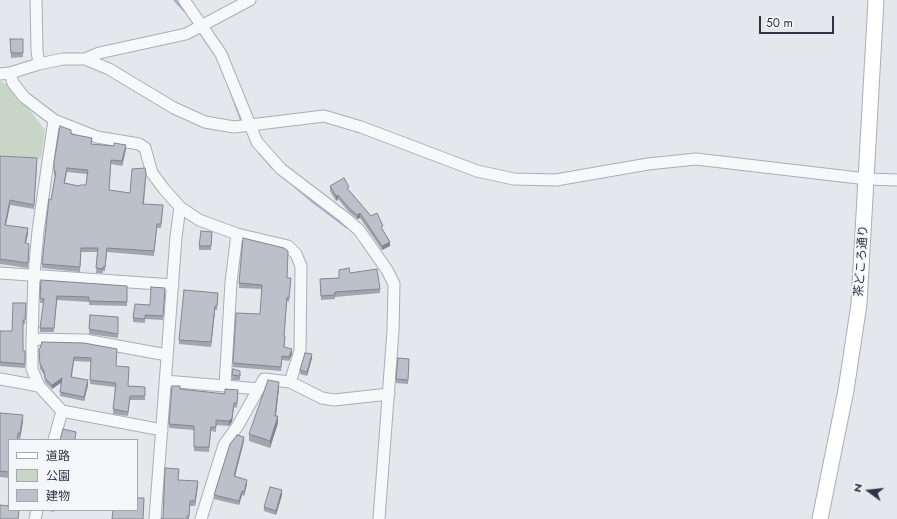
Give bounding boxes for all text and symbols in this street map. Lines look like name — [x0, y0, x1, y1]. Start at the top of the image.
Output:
scale bar — [761, 8, 836, 34]
text: 50 m — [766, 14, 793, 32]
street label: 茶どころ通り — [852, 225, 872, 297]
legend — [8, 439, 138, 511]
text: 道路 — [46, 447, 70, 465]
text: 公園 — [46, 467, 70, 485]
north arrow — [849, 471, 889, 511]
text: N — [849, 482, 866, 494]
text: 建物 — [46, 487, 70, 505]

